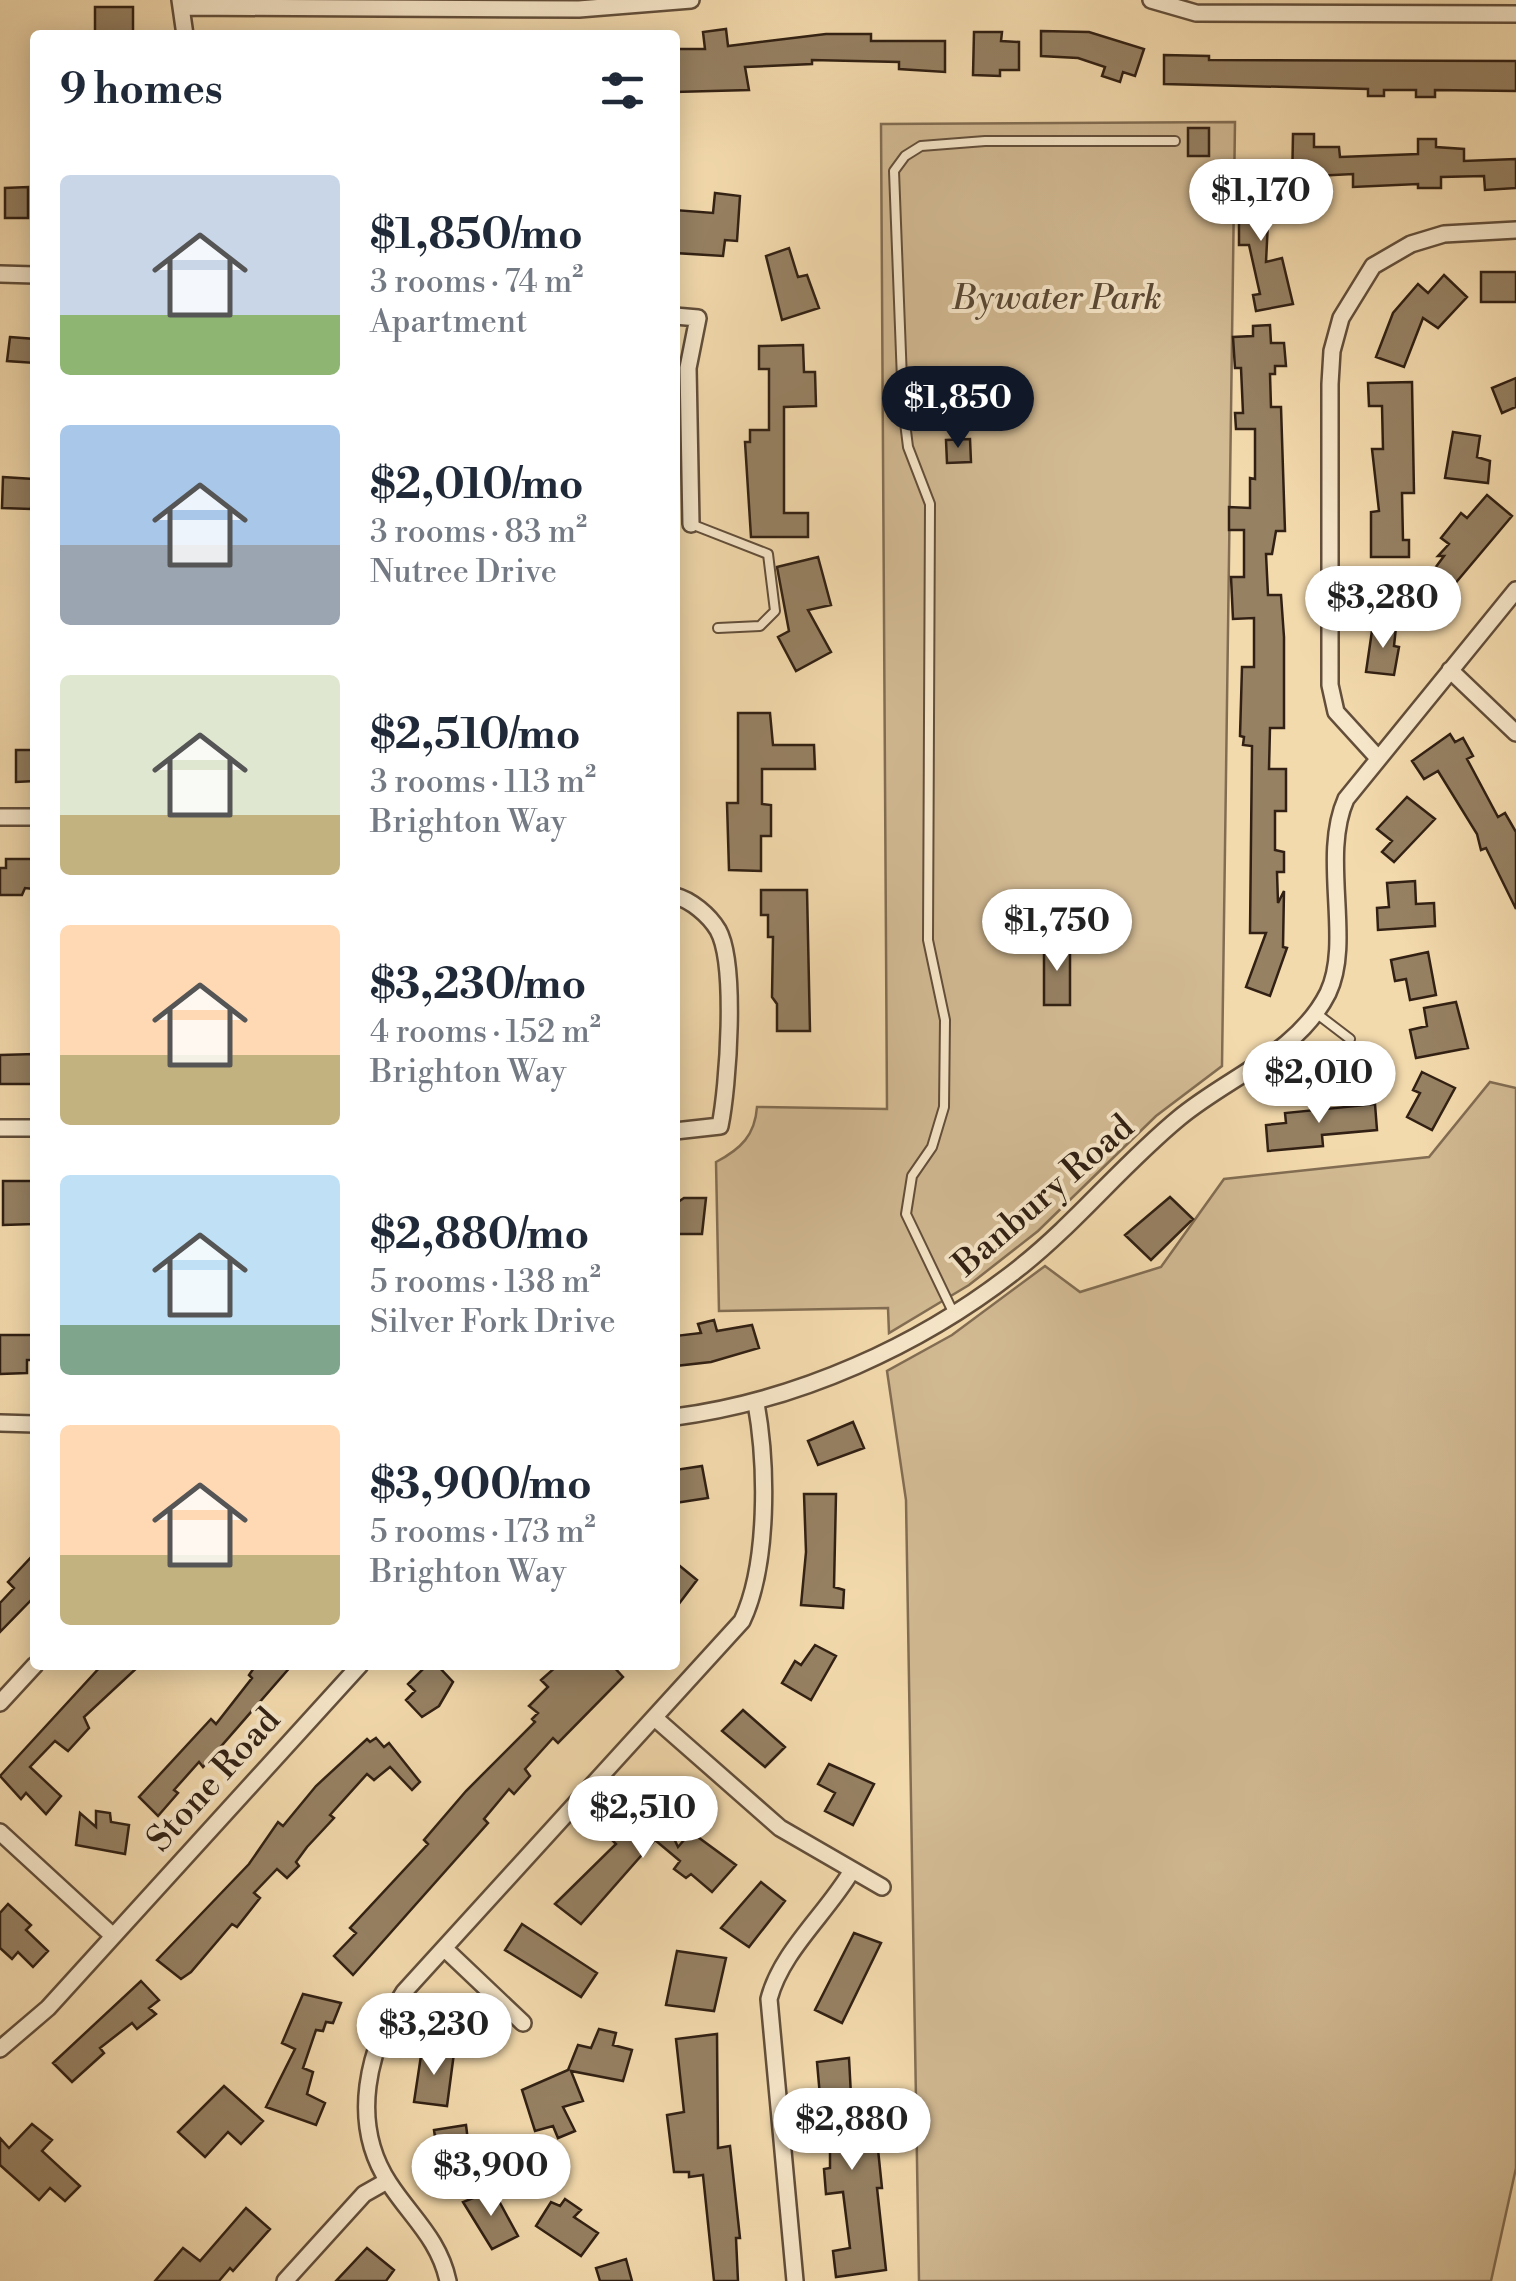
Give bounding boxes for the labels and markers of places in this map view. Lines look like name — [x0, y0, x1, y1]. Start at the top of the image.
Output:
pin: $1,170 — [1180, 159, 1342, 244]
pin: $1,850 — [877, 366, 1039, 451]
pin: $3,280 — [1302, 566, 1464, 651]
pin: $1,750 — [976, 889, 1138, 974]
pin: $2,010 — [1238, 1041, 1400, 1126]
pin: $2,510 — [562, 1776, 724, 1861]
pin: $3,230 — [353, 1993, 515, 2078]
pin: $2,880 — [771, 2088, 933, 2173]
pin: $3,900 — [410, 2134, 572, 2219]

